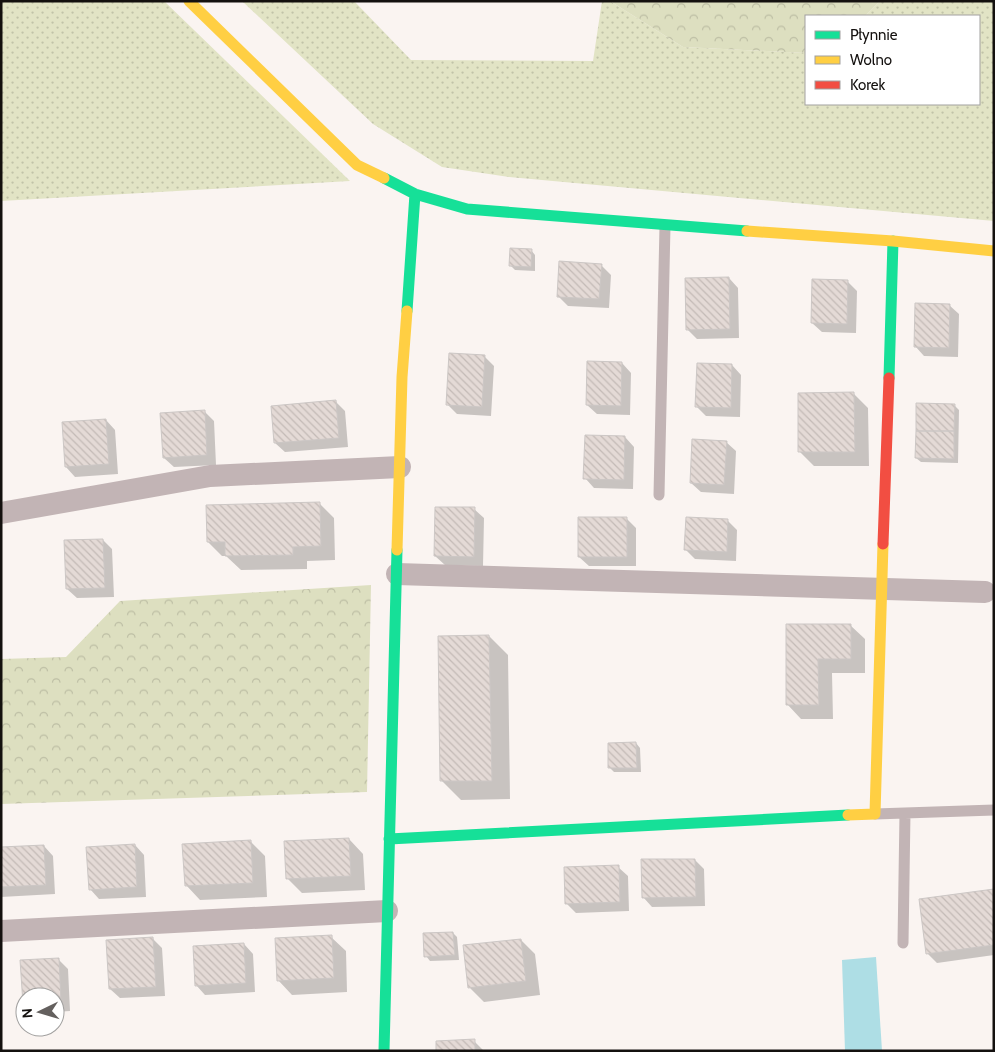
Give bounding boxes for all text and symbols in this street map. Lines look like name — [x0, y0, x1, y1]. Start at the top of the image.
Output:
legend — [805, 15, 980, 105]
text: Płynnie — [850, 26, 898, 44]
text: Wolno — [850, 51, 892, 69]
text: Korek — [850, 76, 885, 94]
north arrow — [15, 987, 65, 1037]
text: N — [18, 1007, 36, 1019]

